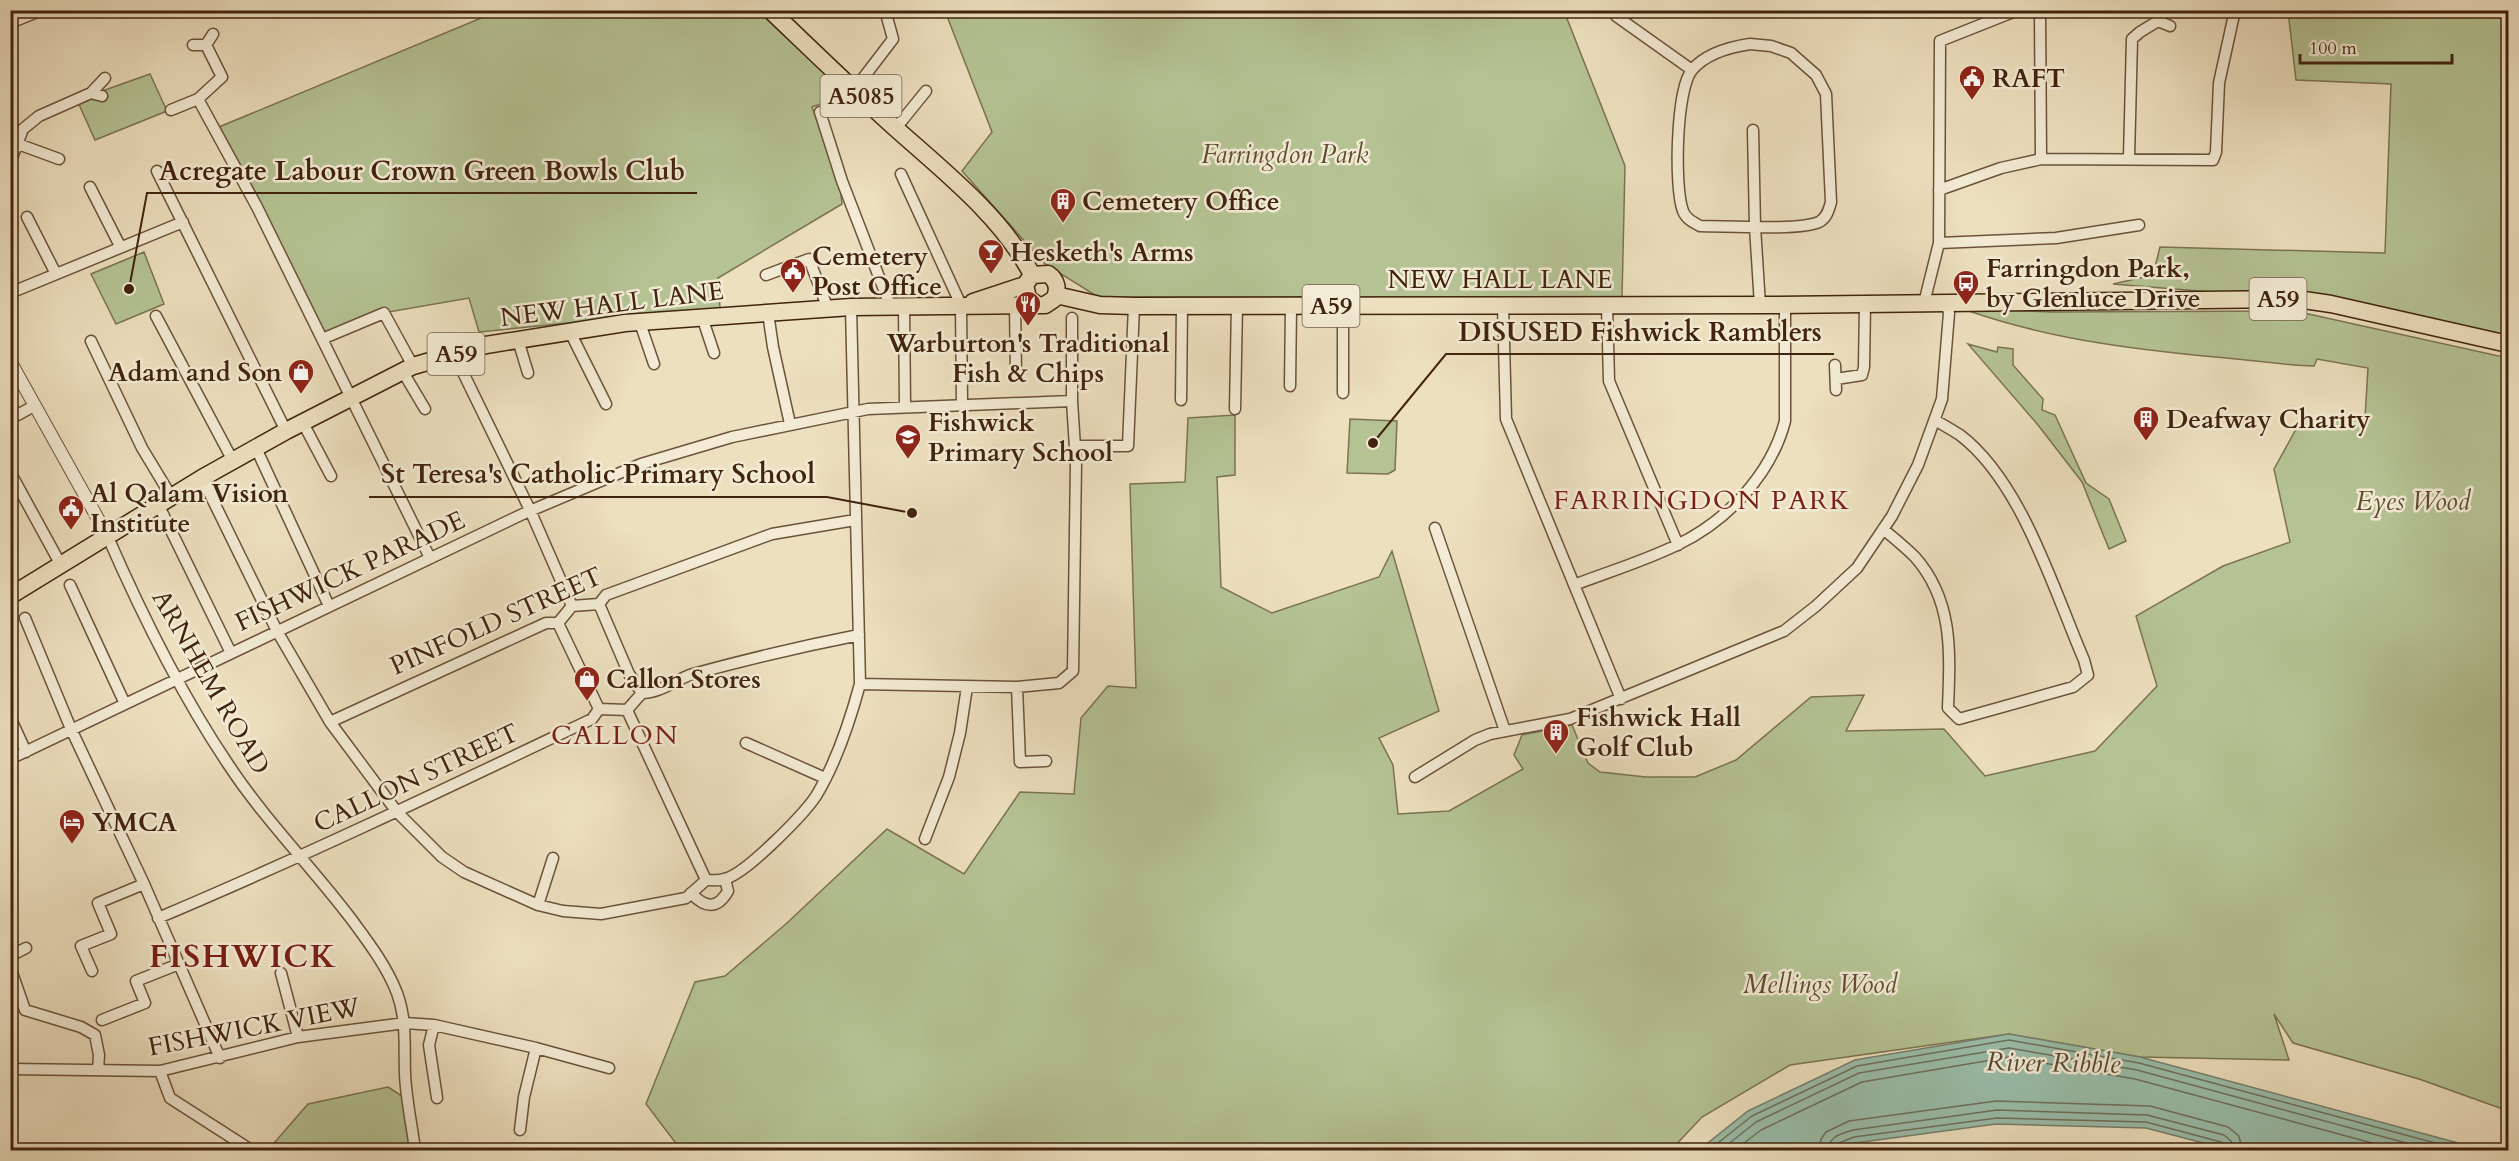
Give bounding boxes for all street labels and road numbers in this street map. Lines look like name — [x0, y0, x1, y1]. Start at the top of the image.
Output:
road number: A5085 — [820, 75, 902, 117]
street label: NEW HALL LANE — [1387, 262, 1613, 297]
street label: NEW HALL LANE — [498, 273, 726, 335]
road number: A59 — [2250, 278, 2306, 320]
road number: A59 — [1302, 285, 1360, 327]
road number: A59 — [428, 333, 484, 375]
street label: FISHWICK PARADE — [229, 502, 471, 640]
street label: PINFOLD STREET — [384, 558, 608, 684]
street label: ARNHEM ROAD — [144, 583, 278, 781]
street label: CALLON STREET — [308, 715, 524, 841]
street label: FISHWICK VIEW — [145, 989, 363, 1065]

